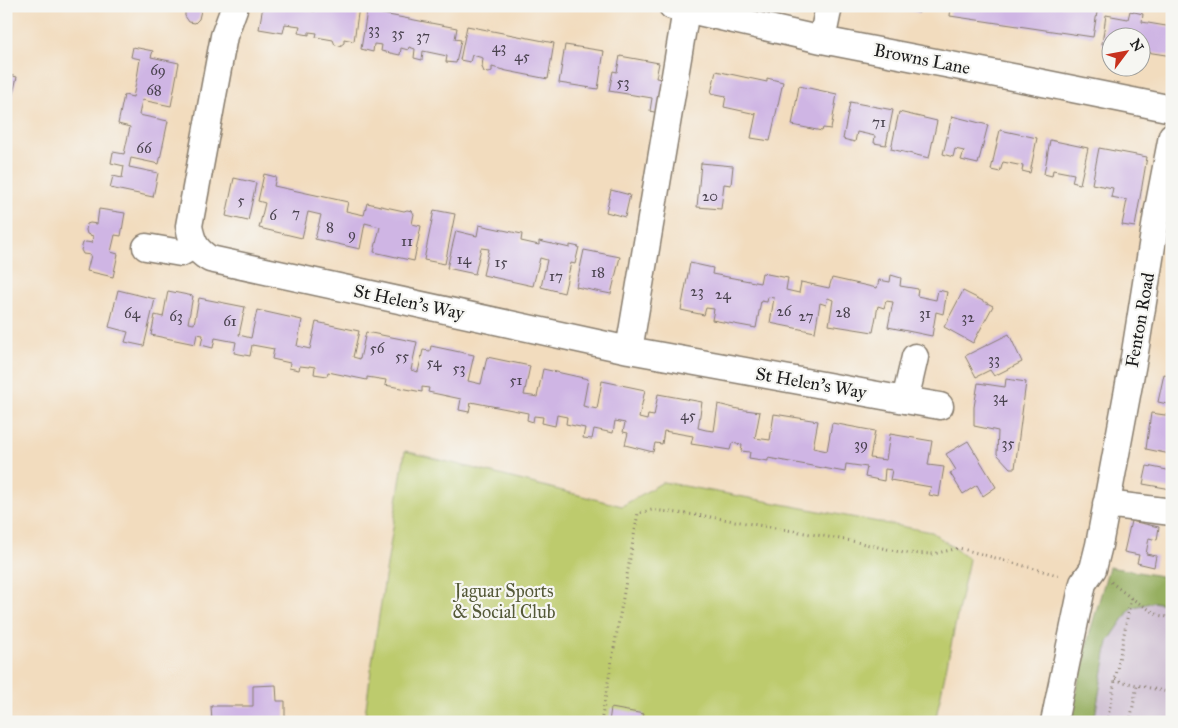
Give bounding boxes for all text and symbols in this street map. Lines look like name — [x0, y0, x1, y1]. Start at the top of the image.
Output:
house number: 33 — [368, 20, 380, 38]
house number: 35 — [392, 24, 405, 42]
house number: 37 — [416, 27, 430, 45]
north arrow — [1100, 28, 1150, 78]
text: N — [1126, 36, 1147, 55]
house number: 43 — [492, 38, 506, 56]
street label: Browns Lane — [872, 39, 972, 79]
house number: 45 — [514, 47, 530, 65]
house number: 69 — [150, 61, 166, 79]
house number: 53 — [617, 73, 629, 91]
house number: 68 — [146, 81, 162, 99]
house number: 71 — [872, 113, 886, 131]
house number: 66 — [136, 139, 153, 157]
house number: 20 — [702, 187, 718, 205]
house number: 5 — [238, 191, 245, 209]
house number: 7 — [292, 204, 300, 222]
house number: 6 — [269, 206, 278, 224]
house number: 8 — [326, 218, 334, 236]
house number: 9 — [348, 225, 356, 243]
house number: 11 — [401, 232, 413, 250]
house number: 14 — [457, 250, 472, 268]
house number: 15 — [495, 253, 507, 271]
house number: 18 — [591, 263, 605, 281]
house number: 17 — [549, 267, 563, 285]
street label: Fenton Road — [1121, 271, 1159, 369]
street label: St Helen's Way — [352, 280, 467, 325]
house number: 23 — [690, 282, 704, 300]
house number: 24 — [715, 285, 732, 303]
house number: 26 — [776, 302, 793, 320]
house number: 28 — [835, 303, 851, 321]
house number: 64 — [124, 304, 141, 322]
house number: 31 — [919, 304, 931, 322]
house number: 63 — [169, 307, 183, 325]
house number: 27 — [799, 307, 814, 325]
house number: 32 — [961, 308, 975, 326]
house number: 61 — [223, 312, 237, 330]
house number: 56 — [370, 339, 386, 357]
house number: 55 — [395, 347, 409, 365]
house number: 33 — [988, 350, 1000, 368]
house number: 54 — [427, 353, 442, 371]
house number: 53 — [453, 359, 465, 377]
street label: St Helen's Way — [754, 362, 869, 404]
house number: 51 — [510, 371, 523, 389]
house number: 34 — [993, 388, 1008, 406]
house number: 45 — [680, 406, 696, 424]
house number: 35 — [1002, 434, 1015, 452]
house number: 39 — [854, 435, 868, 453]
park label: Jaguar Sports & Social Club — [452, 580, 556, 623]

